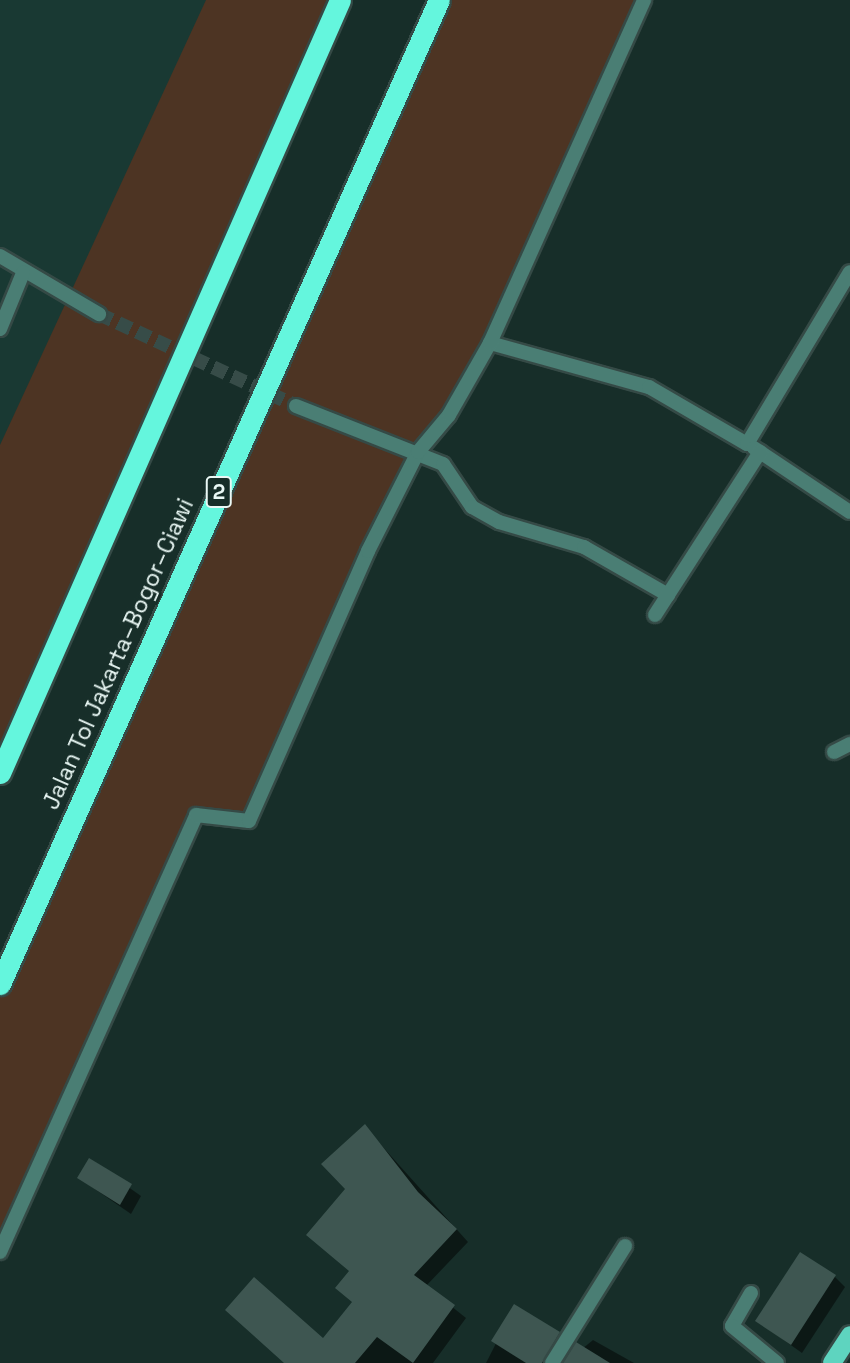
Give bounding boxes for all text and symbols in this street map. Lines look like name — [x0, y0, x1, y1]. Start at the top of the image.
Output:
road number: 2 — [205, 475, 233, 510]
street label: Jalan Tol Jakarta–Bogor–Ciawi — [37, 494, 199, 814]

